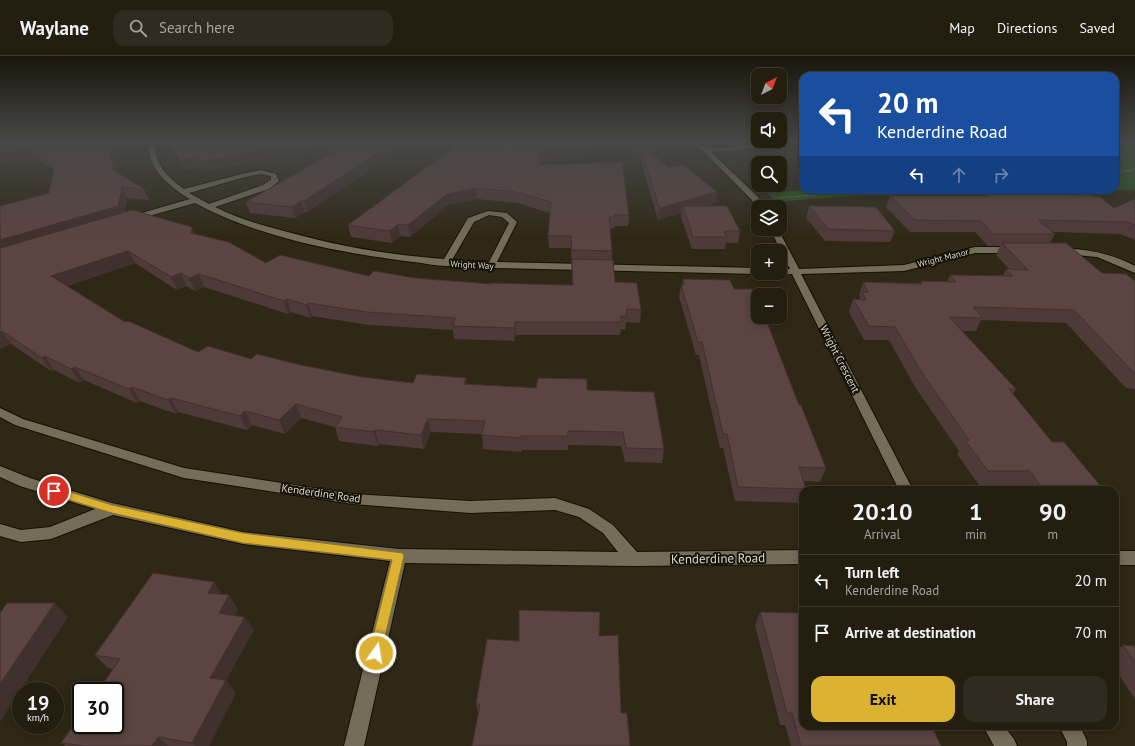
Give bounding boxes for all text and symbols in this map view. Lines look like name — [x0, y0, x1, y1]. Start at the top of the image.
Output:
search box — [113, 10, 393, 46]
text: Waylane — [20, 16, 89, 40]
icon: search — [127, 17, 149, 39]
text: Search here — [159, 18, 235, 37]
text: Map — [949, 19, 975, 37]
text: Directions — [997, 19, 1057, 37]
text: Saved — [1079, 19, 1115, 37]
north arrow — [751, 68, 787, 104]
map controls — [751, 68, 787, 324]
text: 20 m — [877, 84, 938, 121]
icon: left — [811, 88, 863, 140]
button: sound — [751, 112, 787, 148]
text: Kenderdine Road — [877, 120, 1007, 143]
button: search — [751, 156, 787, 192]
icon: left — [906, 164, 928, 186]
icon: ahead — [948, 164, 970, 186]
icon: right — [990, 164, 1012, 186]
button: layers — [751, 200, 787, 236]
button: + — [751, 244, 787, 280]
street label: Wright Manor — [916, 246, 970, 269]
street label: Wright Way — [450, 258, 495, 271]
button: − — [751, 288, 787, 324]
street label: Wright Crescent — [817, 323, 863, 395]
pin — [37, 474, 71, 508]
icon: arrive — [43, 480, 65, 502]
street label: Kenderdine Road — [281, 481, 362, 505]
text: 20:10 — [852, 496, 913, 527]
text: 1 — [969, 496, 983, 527]
text: 90 — [1039, 496, 1066, 527]
text: Arrival — [864, 526, 900, 543]
text: min — [965, 526, 986, 543]
text: m — [1047, 526, 1058, 543]
street label: Kenderdine Road — [671, 549, 765, 568]
text: Turn left — [845, 563, 899, 582]
icon: left — [811, 570, 833, 592]
text: 20 m — [1074, 571, 1107, 590]
text: Kenderdine Road — [845, 582, 939, 599]
icon: arrive — [811, 622, 833, 644]
text: Arrive at destination — [845, 623, 976, 642]
text: 70 m — [1074, 623, 1107, 642]
position arrow — [355, 632, 397, 674]
button: Exit — [811, 676, 955, 722]
button: Share — [963, 676, 1107, 722]
speed limit sign: 30 — [72, 682, 124, 734]
text: 19 — [27, 690, 49, 716]
text: km/h — [27, 711, 49, 724]

